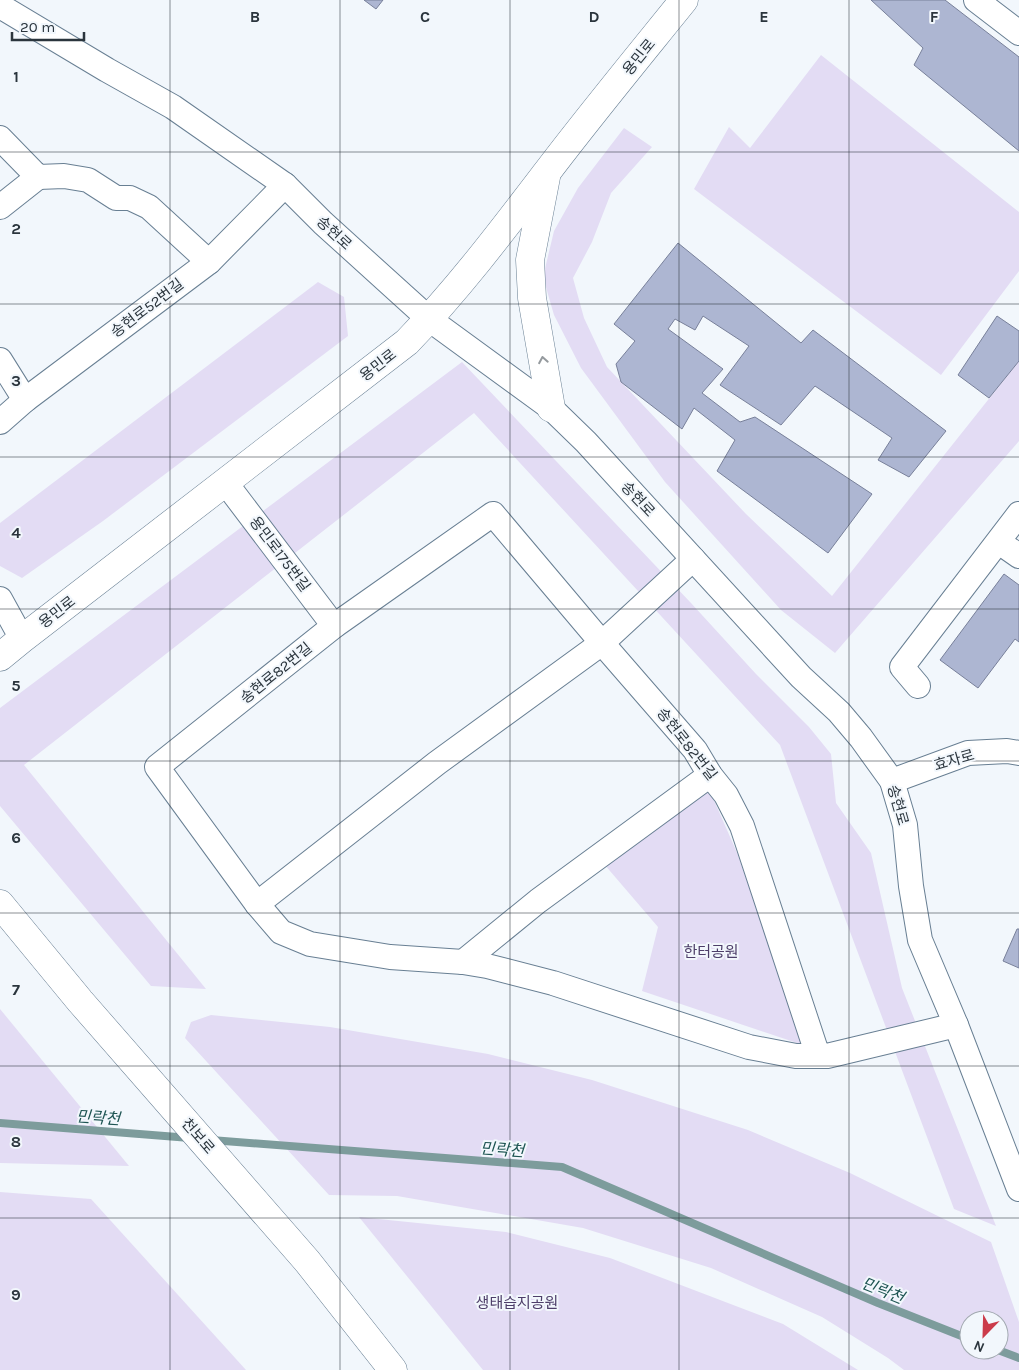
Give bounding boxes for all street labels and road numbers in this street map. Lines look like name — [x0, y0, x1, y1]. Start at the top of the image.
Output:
street label: 용민로 — [619, 35, 659, 79]
street label: 송현로 — [313, 212, 355, 254]
street label: 송현로52번길 — [107, 275, 187, 341]
street label: 용민로 — [356, 345, 400, 385]
street label: 송현로 — [617, 478, 659, 520]
street label: 용민로175번길 — [246, 513, 314, 595]
street label: 용민로 — [35, 592, 79, 632]
street label: 송현로82번길 — [237, 639, 315, 707]
street label: 송현로82번길 — [653, 704, 721, 784]
street label: 효자로 — [932, 746, 976, 774]
street label: 송현로 — [884, 783, 912, 827]
street label: 천보로 — [178, 1114, 218, 1158]

